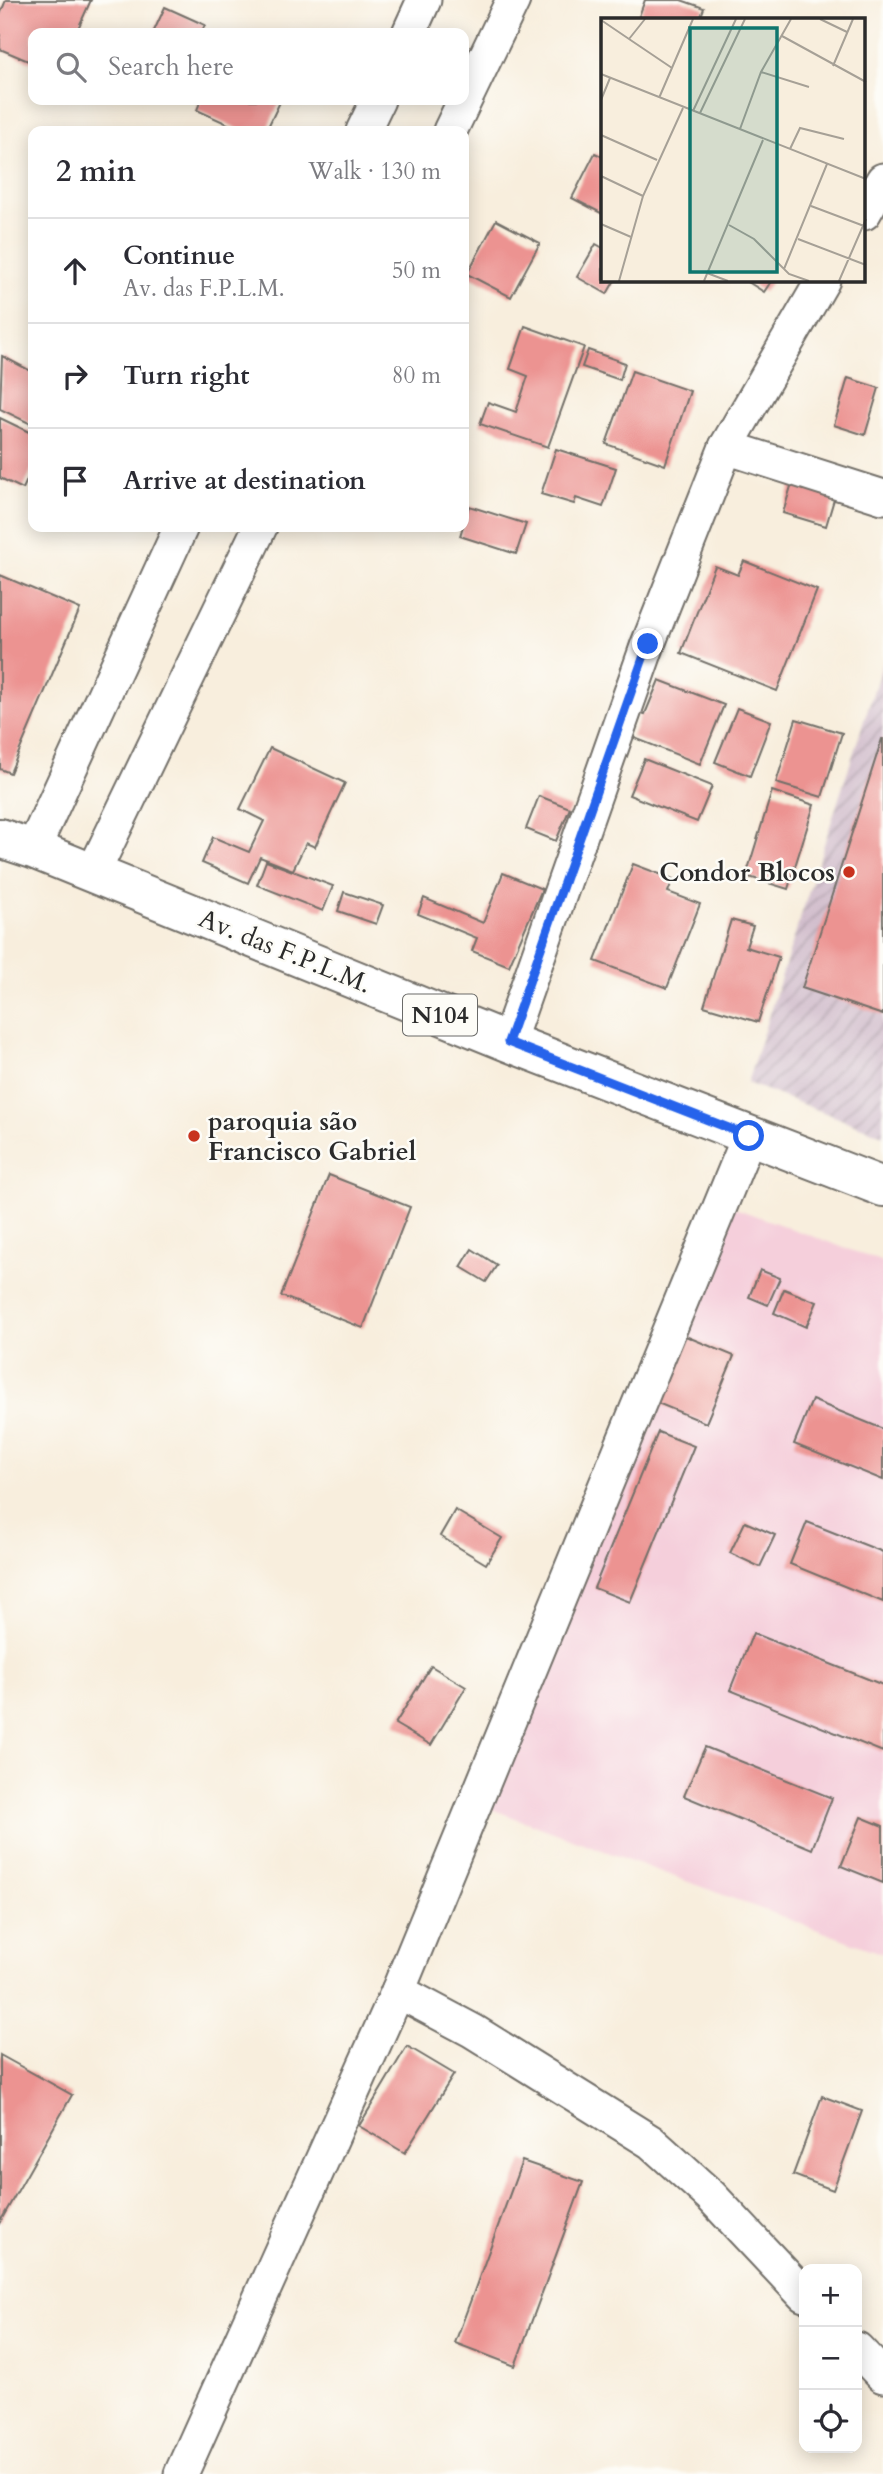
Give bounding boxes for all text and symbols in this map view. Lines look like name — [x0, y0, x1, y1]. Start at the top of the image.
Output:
inset map — [601, 18, 866, 282]
search box — [28, 28, 469, 105]
icon: search — [52, 48, 90, 86]
text: Search here — [108, 49, 234, 84]
text: 2 min — [56, 151, 136, 192]
text: Walk · 130 m — [308, 156, 441, 187]
text: Continue — [123, 238, 235, 273]
icon: ahead — [56, 252, 94, 290]
text: 50 m — [392, 255, 441, 286]
text: Av. das F.P.L.M. — [123, 273, 285, 304]
icon: right — [56, 357, 94, 395]
text: Turn right — [123, 358, 250, 393]
text: 80 m — [392, 360, 441, 391]
icon: arrive — [56, 462, 94, 500]
text: Arrive at destination — [123, 463, 366, 498]
route end — [632, 628, 663, 659]
place label: Condor Blocos — [659, 855, 835, 890]
marker: Condor Blocos — [841, 864, 857, 880]
street label: Av. das F.P.L.M. — [194, 901, 376, 1001]
road number: N104 — [403, 995, 477, 1036]
place label: paroquia são Francisco Gabriel — [208, 1104, 417, 1169]
route start — [733, 1120, 764, 1151]
marker: paroquia são Francisco Gabriel — [186, 1128, 202, 1144]
map controls — [799, 2264, 862, 2453]
button: + — [799, 2264, 862, 2327]
button: − — [799, 2327, 862, 2390]
button: locate — [799, 2390, 862, 2453]

